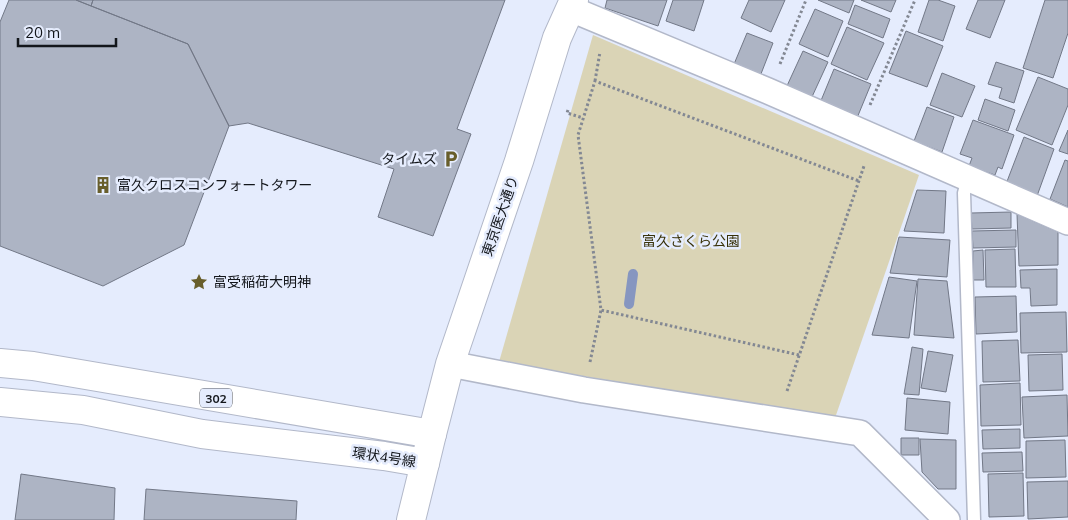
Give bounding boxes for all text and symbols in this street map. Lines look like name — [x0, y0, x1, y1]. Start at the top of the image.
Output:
scale bar — [18, 15, 115, 47]
text: 20 m — [25, 23, 60, 42]
parking icon: タイムズ — [441, 149, 461, 169]
place label: タイムズ — [381, 150, 437, 168]
street label: 東京医大通り — [478, 173, 522, 259]
building icon: 富久クロスコンフォートタワー — [93, 175, 113, 195]
place label: 富久クロスコンフォートタワー — [117, 176, 313, 194]
park label: 富久さくら公園 — [642, 232, 740, 250]
place icon: 富受稲荷大明神 — [189, 272, 209, 292]
place label: 富受稲荷大明神 — [213, 273, 311, 291]
road number: 302 — [200, 388, 232, 408]
street label: 環状4号線 — [351, 443, 417, 471]

